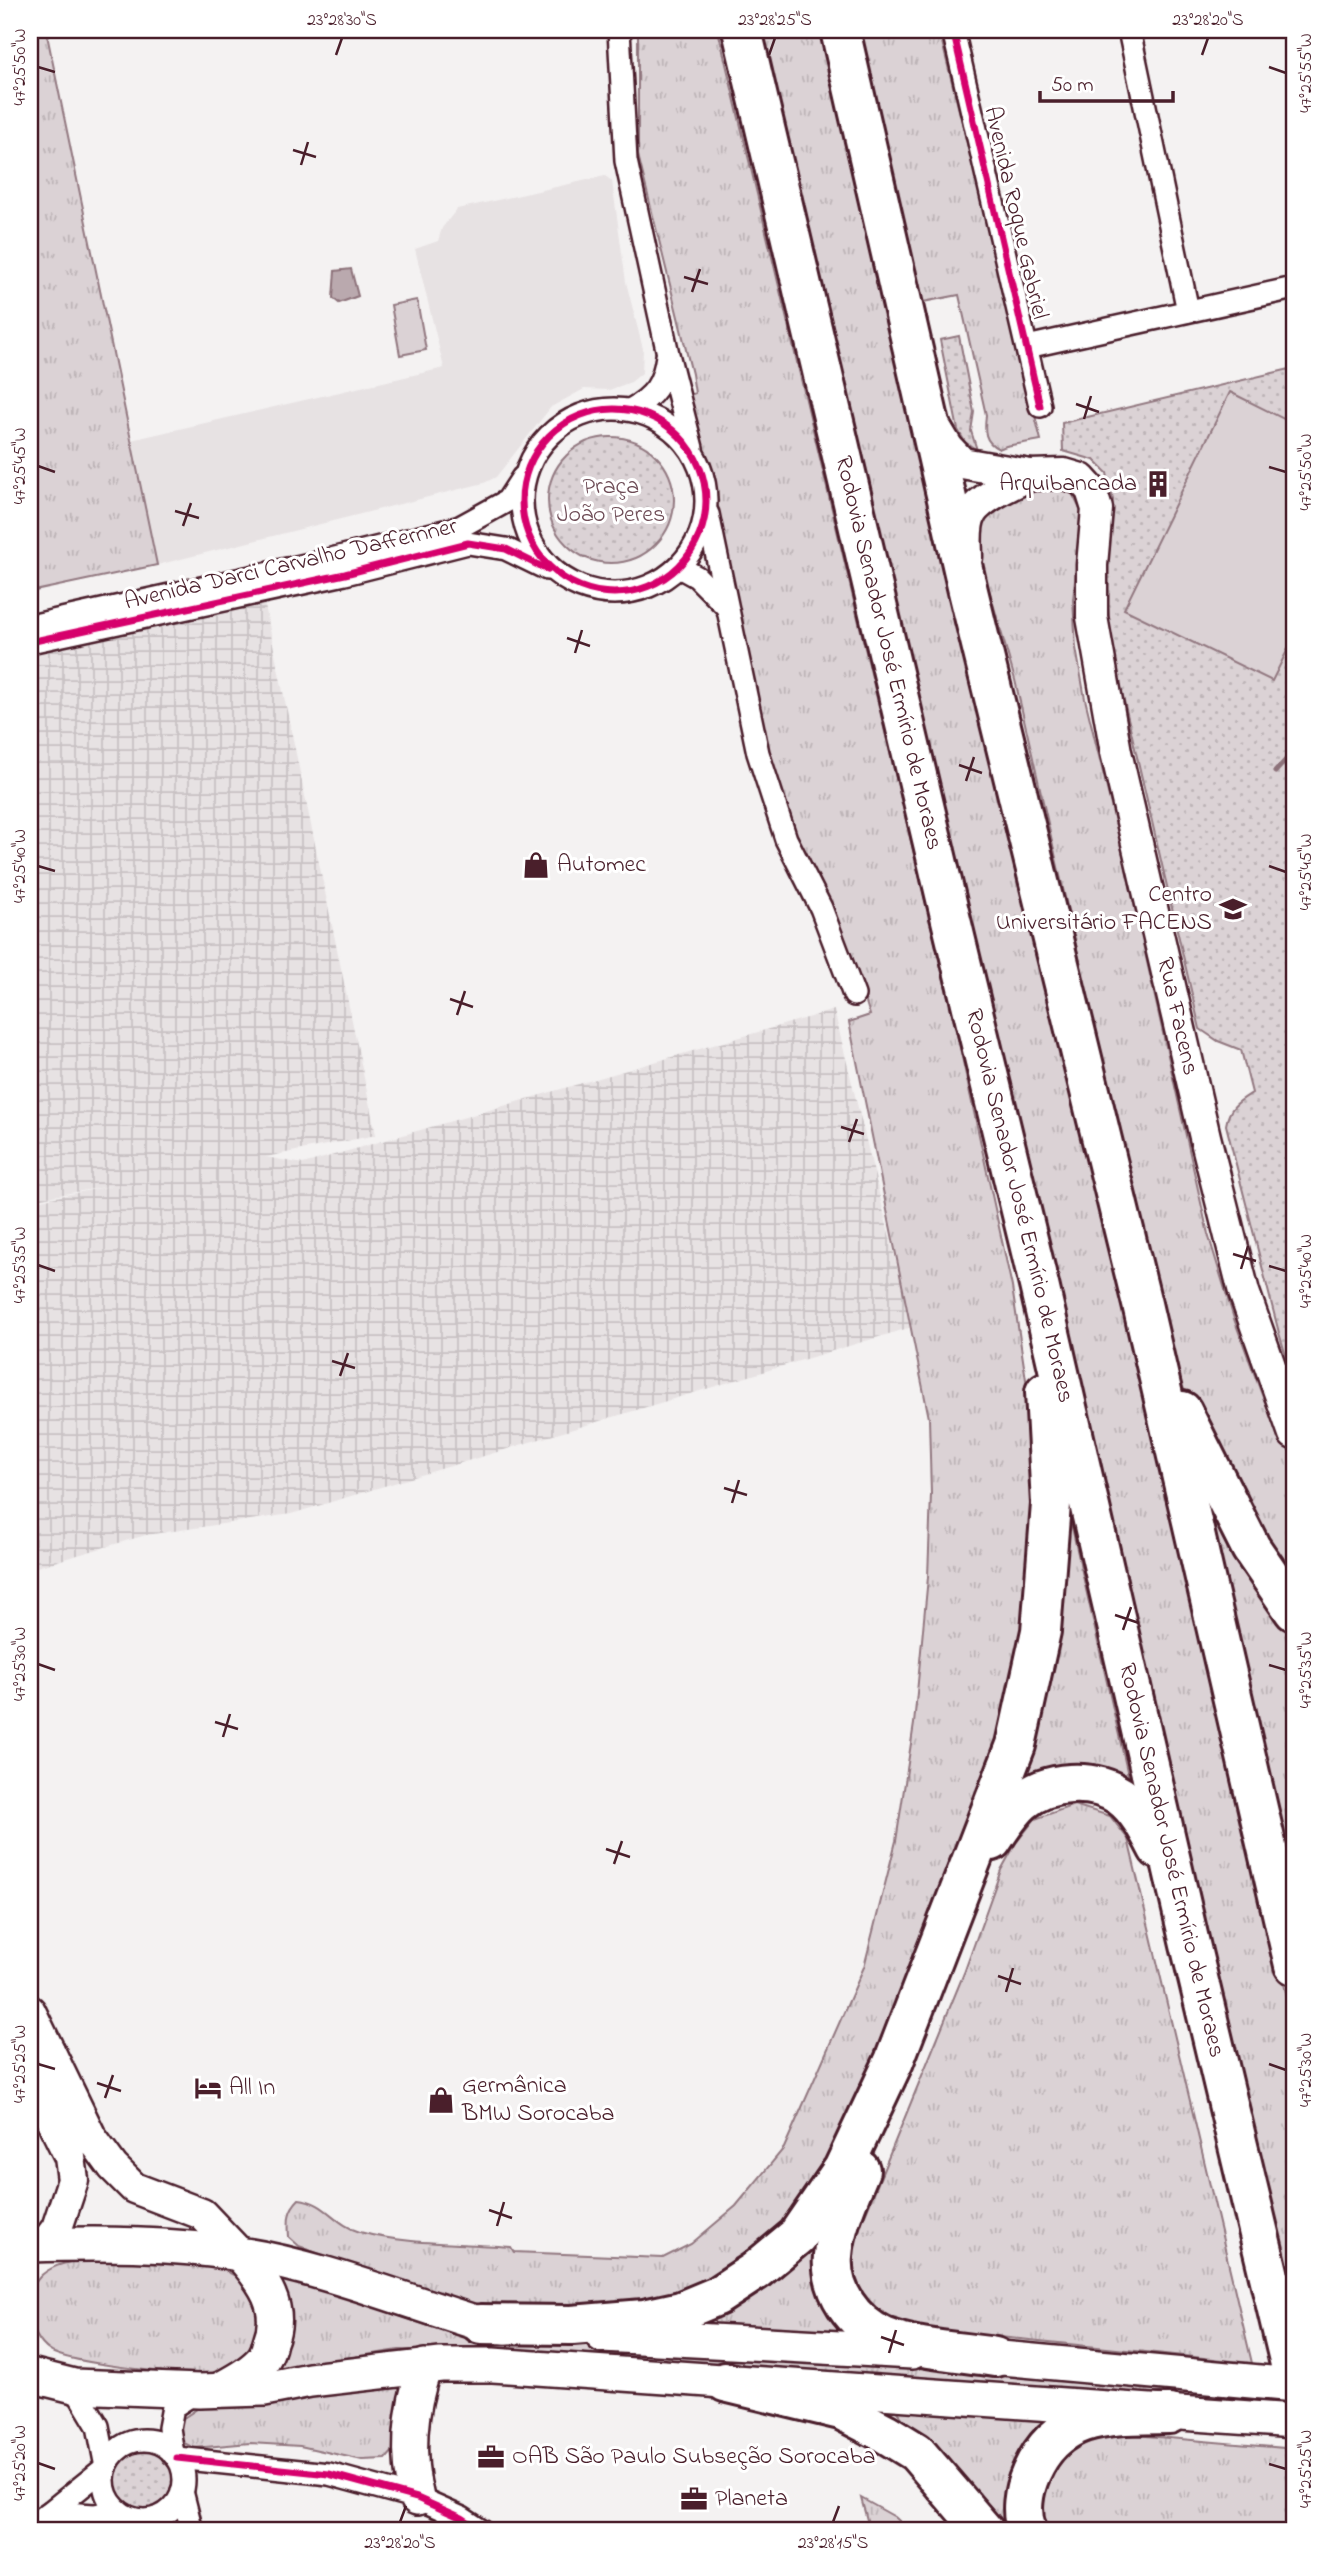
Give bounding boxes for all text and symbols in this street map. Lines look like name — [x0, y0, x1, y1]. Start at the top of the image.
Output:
text: 23°28'30"S — [307, 8, 377, 34]
text: 23°28'25"S — [738, 8, 812, 34]
text: 23°28'20"S — [1172, 8, 1244, 34]
text: 47°25'50"W — [8, 28, 34, 106]
text: 47°25'55"W — [1294, 33, 1320, 113]
scale bar — [1040, 60, 1174, 104]
text: 50 m — [1051, 71, 1094, 101]
street label: Avenida Roque Gabriel — [973, 103, 1057, 323]
text: 47°25'45"W — [8, 428, 34, 504]
text: 47°25'50"W — [1294, 433, 1320, 511]
street label: Rodovia Senador José Ermírio de Moraes — [825, 452, 952, 854]
place label: Arquibancada — [999, 467, 1137, 502]
building icon: Arquibancada — [1143, 469, 1173, 499]
park label: Praça João Peres — [557, 470, 665, 533]
street label: Avenida Darci Carvalho Daffernner — [121, 510, 461, 620]
text: 47°25'40"W — [8, 829, 34, 903]
text: 47°25'45"W — [1294, 834, 1320, 910]
place label: Automec — [557, 848, 646, 883]
shop icon: Automec — [521, 850, 551, 880]
place label: Centro Universitário FACENS — [996, 878, 1212, 941]
school or university icon: Centro Universitário FACENS — [1218, 894, 1248, 924]
street label: Rua Facens — [1147, 954, 1208, 1079]
street label: Rodovia Senador José Ermírio de Moraes — [956, 1005, 1083, 1406]
text: 47°25'35"W — [8, 1227, 34, 1303]
text: 47°25'40"W — [1294, 1234, 1320, 1308]
text: 47°25'30"W — [8, 1627, 34, 1701]
text: 47°25'35"W — [1294, 1632, 1320, 1708]
street label: Rodovia Senador José Ermírio de Moraes — [1109, 1660, 1234, 2061]
text: 47°25'25"W — [8, 2025, 34, 2103]
text: 47°25'30"W — [1294, 2033, 1320, 2107]
place label: Germânica BMW Sorocaba — [461, 2069, 614, 2132]
place label: All In — [229, 2071, 275, 2106]
hotel icon: All In — [193, 2073, 223, 2103]
shop icon: Germânica BMW Sorocaba — [426, 2085, 456, 2115]
text: 47°25'20"W — [8, 2425, 34, 2501]
text: 47°25'25"W — [1294, 2430, 1320, 2508]
place label: OAB São Paulo Subseção Sorocaba — [512, 2440, 875, 2475]
office icon: OAB São Paulo Subseção Sorocaba — [476, 2442, 506, 2472]
place label: Planeta — [715, 2482, 788, 2517]
office icon: Planeta — [679, 2484, 709, 2514]
text: 23°28'20"S — [364, 2531, 436, 2557]
text: 23°28'15"S — [798, 2531, 868, 2557]

